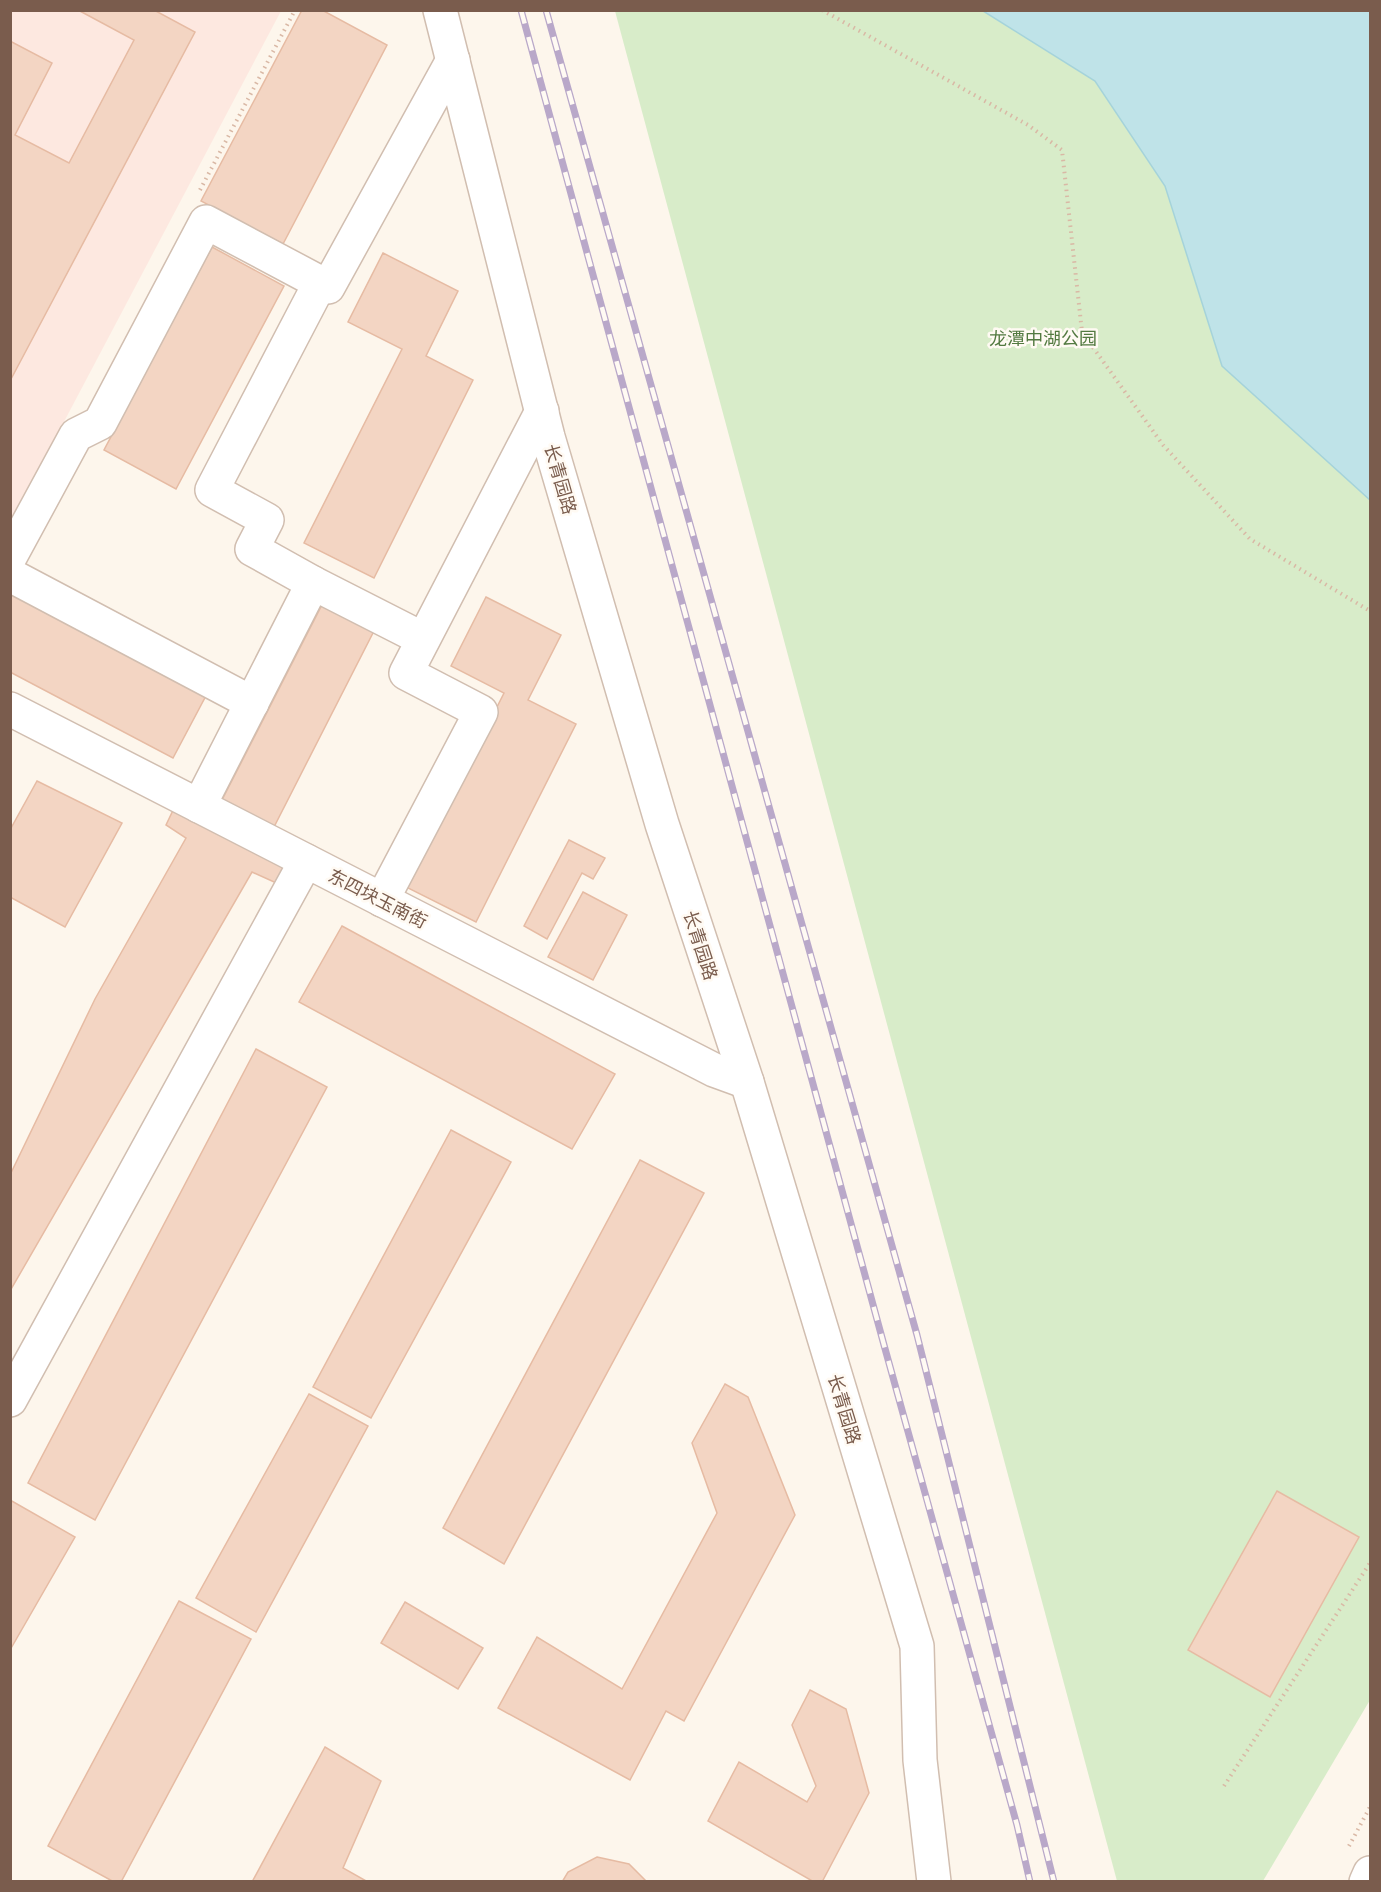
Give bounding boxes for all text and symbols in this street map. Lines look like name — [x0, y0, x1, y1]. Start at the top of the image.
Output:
park label: 龙潭中湖公园 — [989, 327, 1097, 349]
street label: 长青园路 — [541, 441, 581, 517]
street label: 东四块玉南街 — [325, 864, 431, 932]
street label: 长青园路 — [679, 907, 723, 983]
street label: 长青园路 — [824, 1371, 866, 1447]

